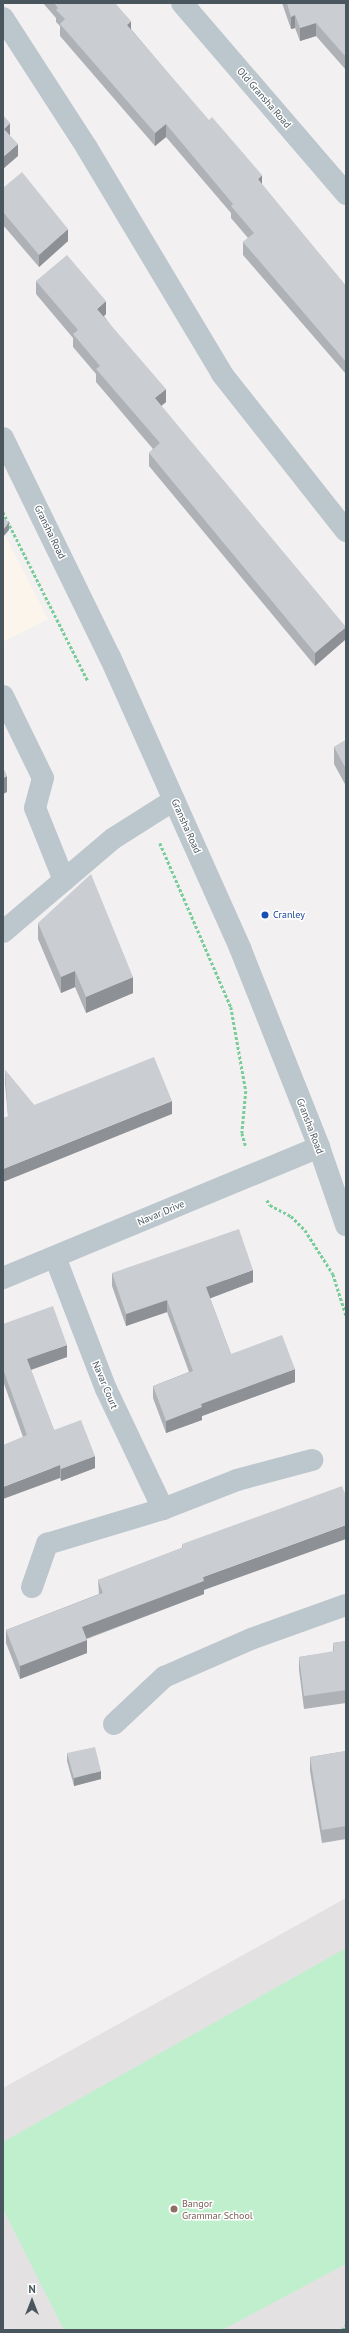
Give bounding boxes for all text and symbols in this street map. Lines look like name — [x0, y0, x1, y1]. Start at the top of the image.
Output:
street label: Old Gransha Road — [234, 65, 294, 131]
street label: Gransha Road — [32, 503, 68, 561]
street label: Gransha Road — [169, 797, 203, 855]
place label: Cranley — [273, 909, 305, 921]
marker: Cranley — [260, 910, 270, 920]
street label: Gransha Road — [294, 1097, 326, 1155]
street label: Navar Drive — [136, 1198, 186, 1228]
street label: Navar Court — [90, 1359, 120, 1411]
place label: Bangor Grammar School — [182, 2197, 253, 2220]
marker: Bangor Grammar School — [169, 2204, 179, 2214]
north arrow — [12, 2281, 52, 2321]
text: N — [28, 2282, 36, 2296]

